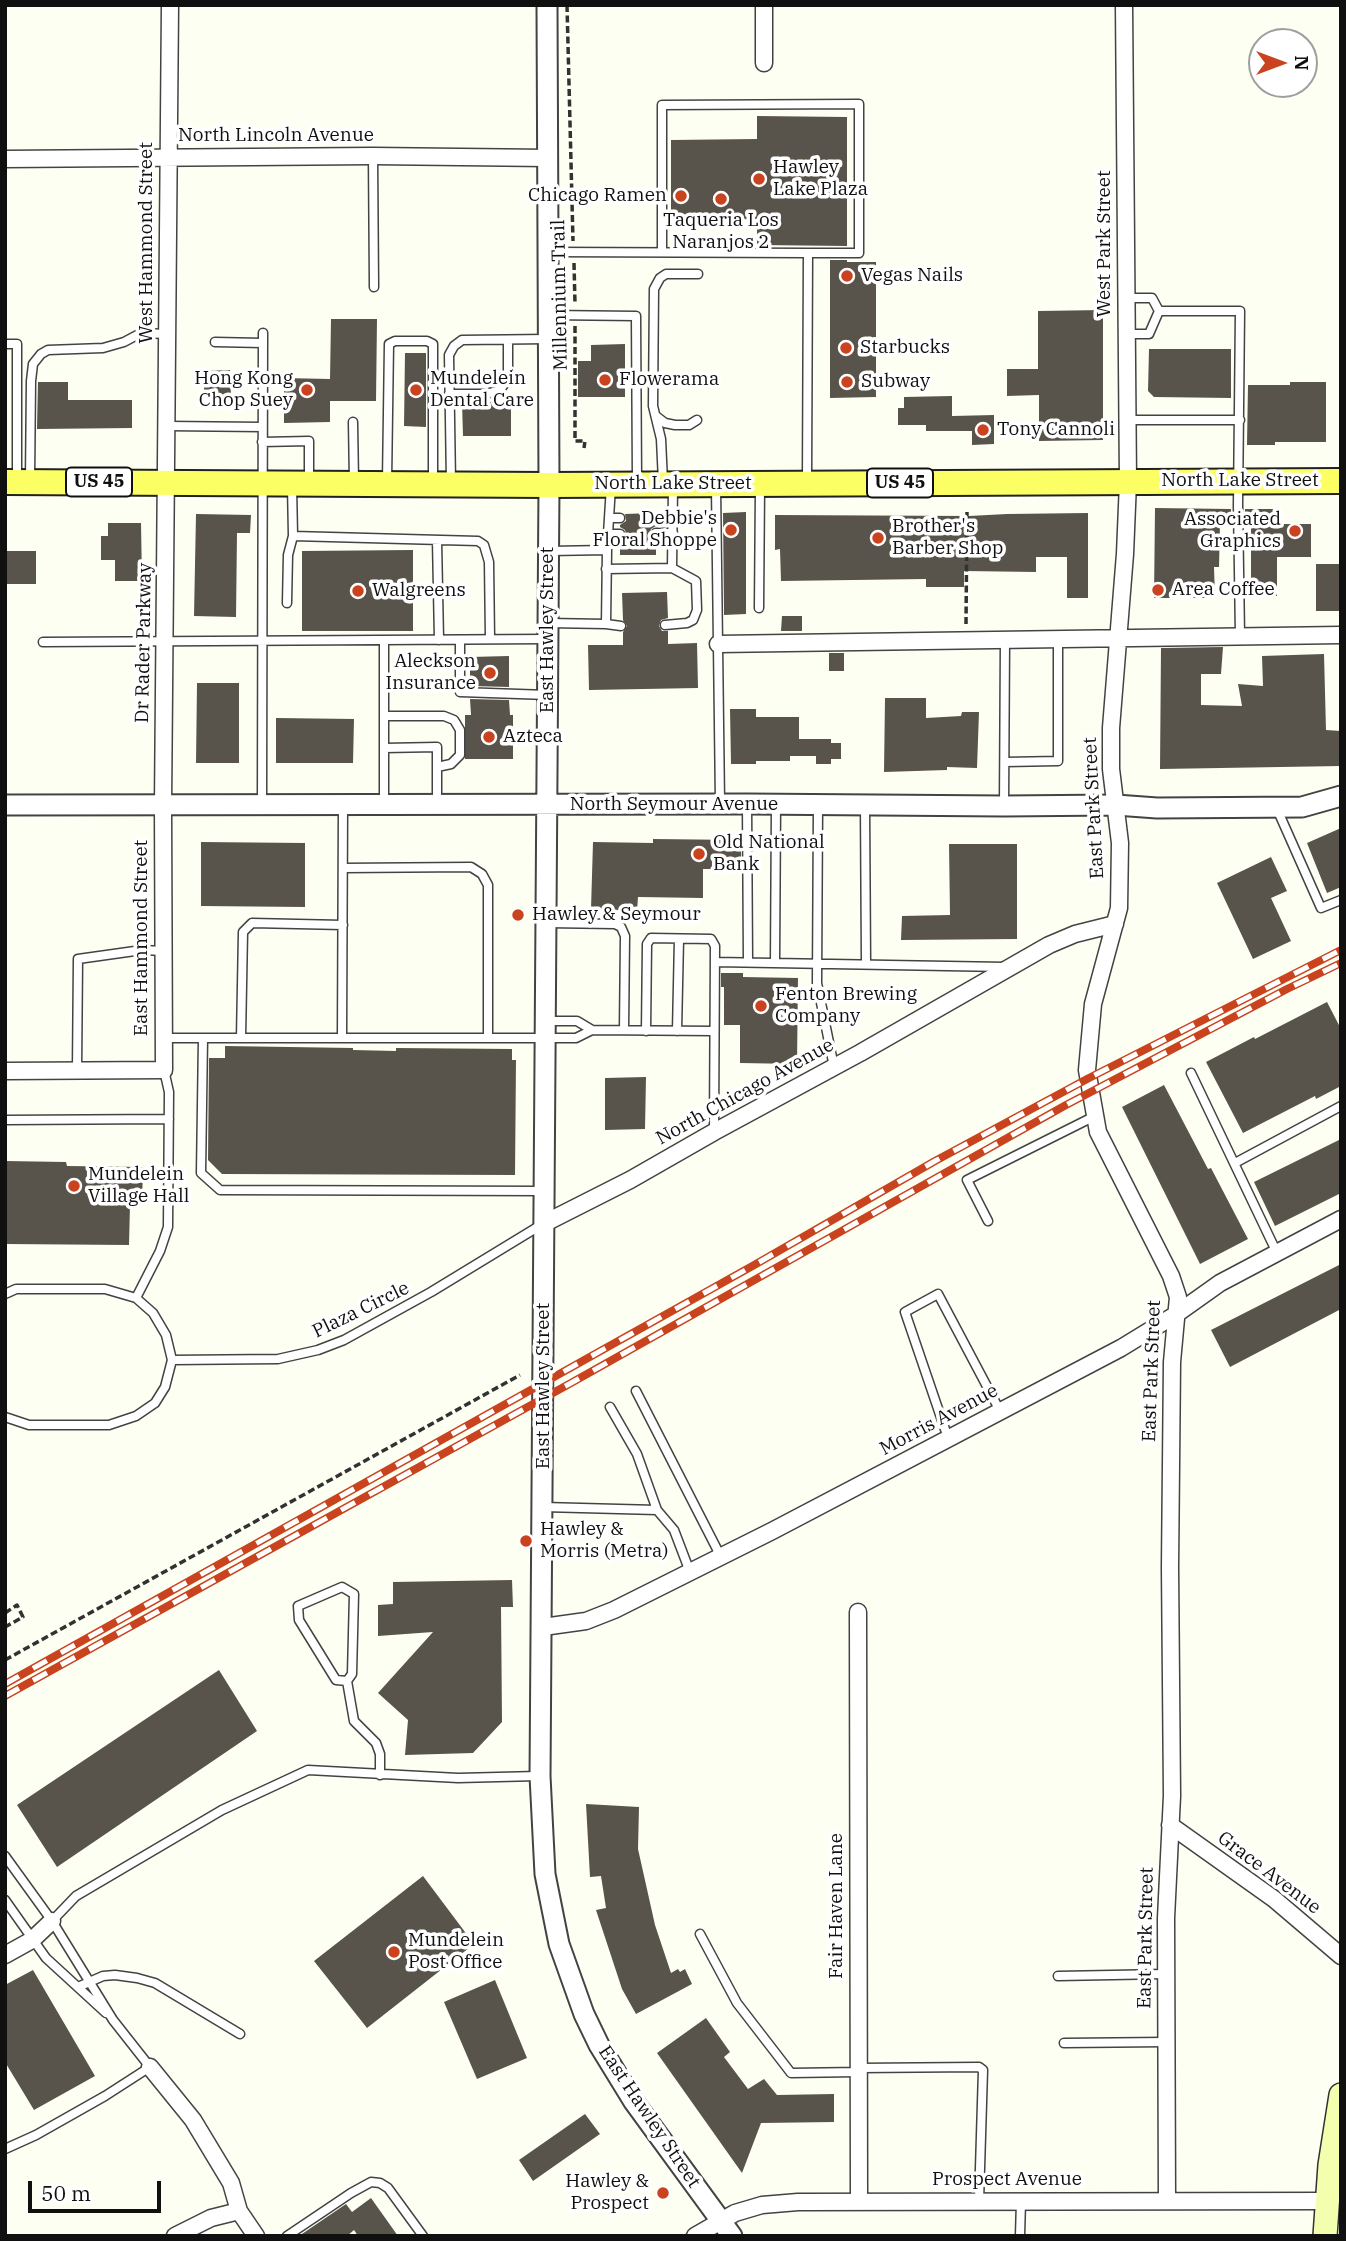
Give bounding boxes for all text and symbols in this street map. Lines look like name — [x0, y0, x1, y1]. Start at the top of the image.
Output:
north arrow — [1248, 28, 1318, 98]
text: N — [1290, 55, 1314, 71]
street label: North Lincoln Avenue — [178, 125, 374, 147]
street label: West Hammond Street — [136, 142, 158, 344]
place label: Hawley Lake Plaza — [773, 157, 868, 201]
street label: West Park Street — [1094, 170, 1116, 318]
marker: Hawley Lake Plaza — [751, 171, 767, 187]
place label: Chicago Ramen — [528, 185, 667, 207]
marker: Chicago Ramen — [673, 188, 689, 204]
marker: Taqueria Los Naranjos 2 — [713, 191, 729, 207]
place label: Taqueria Los Naranjos 2 — [663, 210, 779, 254]
street label: Millennium Trail — [547, 219, 573, 371]
place label: Vegas Nails — [861, 265, 963, 287]
marker: Vegas Nails — [839, 268, 855, 284]
place label: Starbucks — [860, 337, 950, 359]
marker: Starbucks — [838, 340, 854, 356]
place label: Hong Kong Chop Suey — [194, 368, 293, 412]
place label: Mundelein Dental Care — [430, 368, 534, 412]
place label: Flowerama — [619, 369, 719, 391]
place label: Subway — [861, 371, 930, 393]
marker: Flowerama — [597, 372, 613, 388]
marker: Subway — [839, 374, 855, 390]
marker: Hong Kong Chop Suey — [299, 382, 315, 398]
marker: Mundelein Dental Care — [408, 382, 424, 398]
place label: Tony Cannoli — [997, 419, 1115, 441]
marker: Tony Cannoli — [975, 422, 991, 438]
road number: US 45 — [66, 468, 132, 496]
road number: US 45 — [867, 468, 933, 498]
street label: North Lake Street — [1161, 470, 1319, 492]
street label: North Lake Street — [594, 473, 752, 495]
place label: Debbie's Floral Shoppe — [592, 508, 717, 552]
place label: Associated Graphics — [1184, 509, 1281, 553]
place label: Brother's Barber Shop — [892, 516, 1003, 560]
marker: Debbie's Floral Shoppe — [723, 522, 739, 538]
marker: Associated Graphics — [1287, 523, 1303, 539]
marker: Brother's Barber Shop — [870, 530, 886, 546]
street label: East Hawley Street — [537, 547, 559, 713]
street label: Dr Rader Parkway — [131, 563, 157, 723]
place label: Area Coffee — [1172, 579, 1275, 601]
place label: Walgreens — [372, 580, 466, 602]
marker: Area Coffee — [1150, 582, 1166, 598]
marker: Walgreens — [350, 583, 366, 599]
place label: Aleckson Insurance — [386, 651, 476, 695]
marker: Aleckson Insurance — [482, 665, 498, 681]
place label: Azteca — [503, 726, 563, 748]
marker: Azteca — [481, 729, 497, 745]
street label: East Park Street — [1079, 736, 1109, 880]
street label: North Seymour Avenue — [570, 794, 778, 816]
place label: Old National Bank — [713, 832, 825, 876]
street label: East Hammond Street — [131, 840, 153, 1036]
marker: Old National Bank — [691, 846, 707, 862]
place label: Hawley & Seymour — [532, 904, 701, 926]
marker: Hawley & Seymour — [510, 907, 526, 923]
place label: Fenton Brewing Company — [775, 984, 917, 1028]
marker: Fenton Brewing Company — [753, 998, 769, 1014]
street label: North Chicago Avenue — [652, 1034, 838, 1150]
place label: Mundelein Village Hall — [88, 1164, 189, 1208]
marker: Mundelein Village Hall — [66, 1178, 82, 1194]
street label: Plaza Circle — [309, 1277, 413, 1343]
street label: East Park Street — [1138, 1300, 1166, 1442]
street label: East Hawley Street — [533, 1303, 555, 1469]
street label: Morris Avenue — [876, 1379, 1002, 1461]
place label: Hawley & Morris (Metra) — [540, 1519, 669, 1563]
marker: Hawley & Morris (Metra) — [518, 1533, 534, 1549]
street label: Grace Avenue — [1213, 1827, 1325, 1919]
street label: Fair Haven Lane — [826, 1833, 848, 1979]
street label: East Park Street — [1133, 1867, 1159, 2009]
place label: Mundelein Post Office — [408, 1930, 504, 1974]
marker: Mundelein Post Office — [386, 1944, 402, 1960]
street label: East Hawley Street — [593, 2042, 705, 2192]
scale bar — [32, 2168, 164, 2212]
street label: Prospect Avenue — [932, 2169, 1082, 2191]
place label: Hawley & Prospect — [565, 2171, 649, 2215]
text: 50 m — [41, 2179, 91, 2207]
marker: Hawley & Prospect — [655, 2185, 671, 2201]

